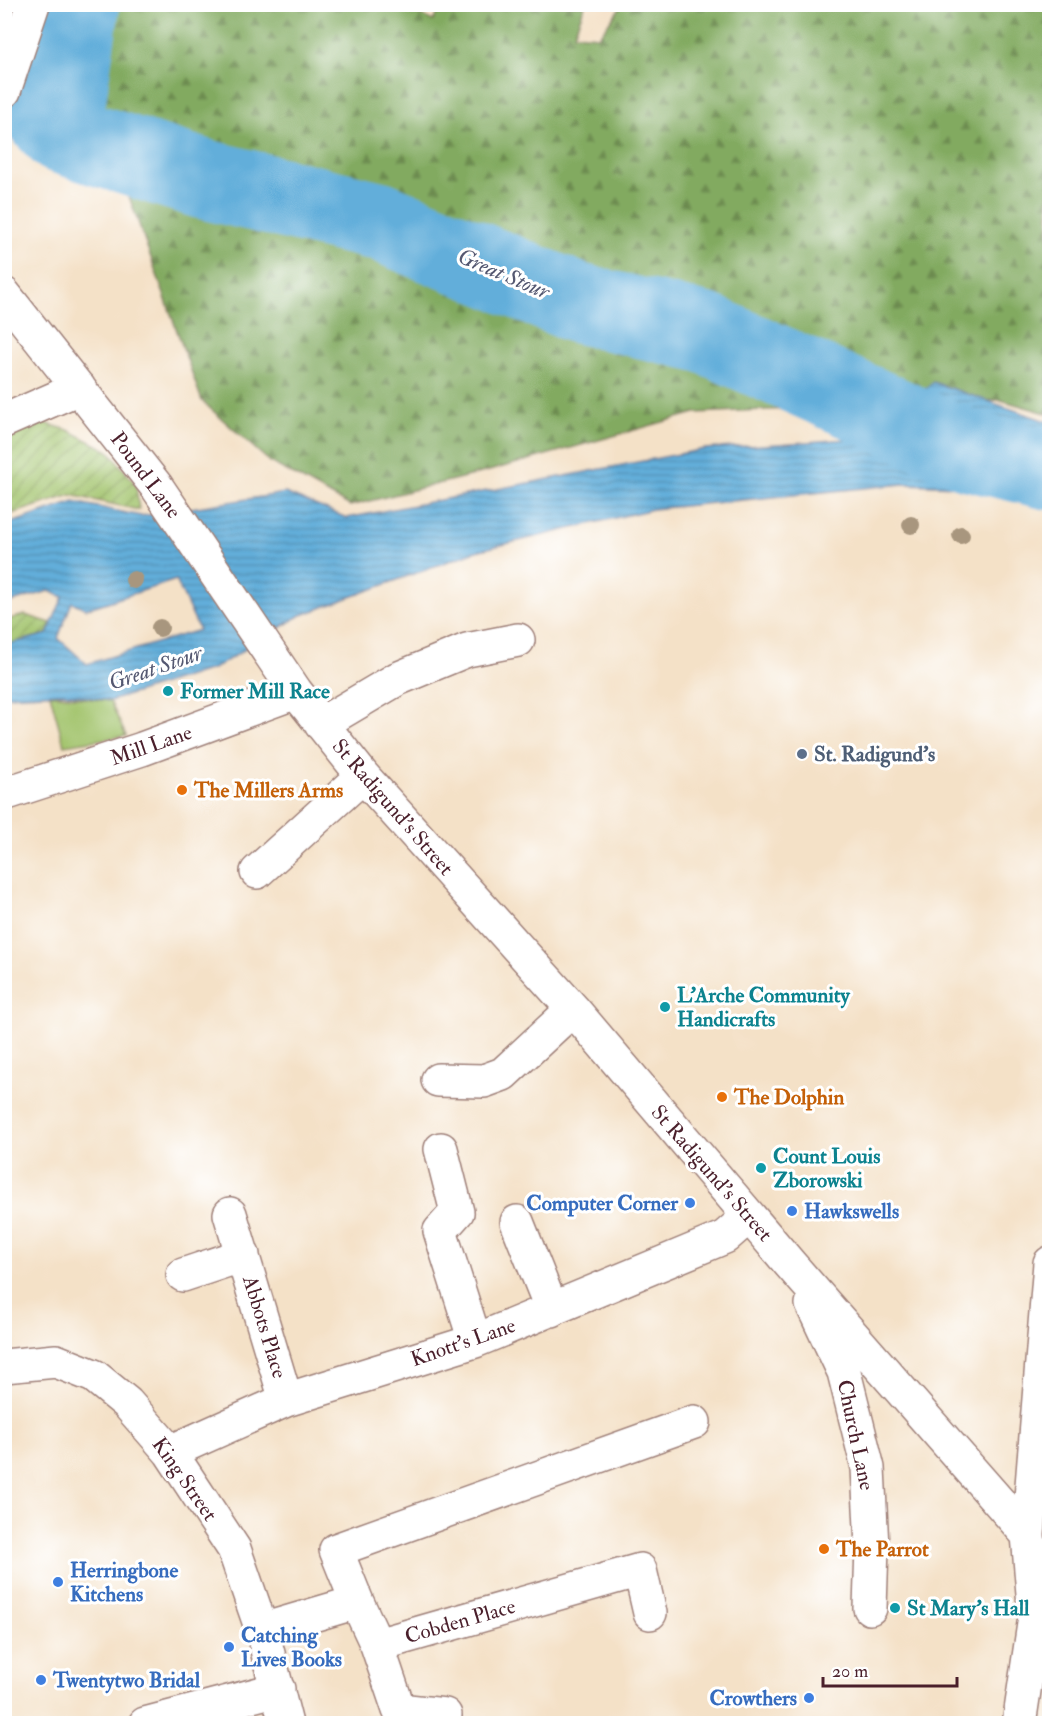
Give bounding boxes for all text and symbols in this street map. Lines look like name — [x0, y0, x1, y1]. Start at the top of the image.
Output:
water label: Great Stour — [454, 242, 555, 306]
street label: Pound Lane — [104, 427, 187, 524]
water label: Great Stour — [105, 638, 207, 697]
place label: Former Mill Race — [180, 678, 330, 705]
marker: Former Mill Race — [161, 684, 175, 698]
street label: Mill Lane — [107, 719, 196, 772]
street label: St Radigund's Street — [326, 733, 459, 881]
place label: St. Radigund's — [814, 741, 935, 768]
marker: St. Radigund's — [795, 747, 809, 761]
place label: The Millers Arms — [193, 777, 343, 804]
marker: The Millers Arms — [175, 783, 189, 797]
place label: L'Arche Community Handicrafts — [677, 982, 851, 1033]
marker: L'Arche Community Handicrafts — [658, 1000, 672, 1014]
place label: The Dolphin — [733, 1084, 844, 1111]
marker: The Dolphin — [715, 1090, 729, 1104]
street label: St Radigund's Street — [645, 1099, 778, 1247]
place label: Count Louis Zborowski — [773, 1143, 880, 1194]
marker: Count Louis Zborowski — [754, 1161, 768, 1175]
place label: Computer Corner — [526, 1190, 679, 1217]
marker: Computer Corner — [683, 1196, 697, 1210]
place label: Hawkswells — [804, 1198, 899, 1225]
marker: Hawkswells — [785, 1204, 799, 1218]
street label: Abbots Place — [236, 1272, 293, 1382]
street label: Knott's Lane — [407, 1312, 519, 1373]
street label: Church Lane — [831, 1377, 880, 1493]
street label: King Street — [146, 1432, 223, 1527]
place label: The Parrot — [835, 1536, 929, 1563]
marker: The Parrot — [817, 1542, 831, 1556]
place label: Herringbone Kitchens — [70, 1557, 178, 1608]
marker: Herringbone Kitchens — [51, 1575, 65, 1589]
street label: Cobden Place — [402, 1593, 519, 1650]
place label: St Mary's Hall — [907, 1595, 1030, 1622]
marker: St Mary's Hall — [888, 1601, 902, 1615]
place label: Catching Lives Books — [241, 1622, 342, 1673]
marker: Catching Lives Books — [222, 1640, 236, 1654]
scale bar — [823, 1650, 956, 1688]
text: 20 m — [832, 1660, 868, 1683]
place label: Twentytwo Bridal — [52, 1667, 201, 1694]
marker: Twentytwo Bridal — [34, 1673, 48, 1687]
place label: Crowthers — [710, 1685, 797, 1712]
marker: Crowthers — [802, 1691, 816, 1705]

